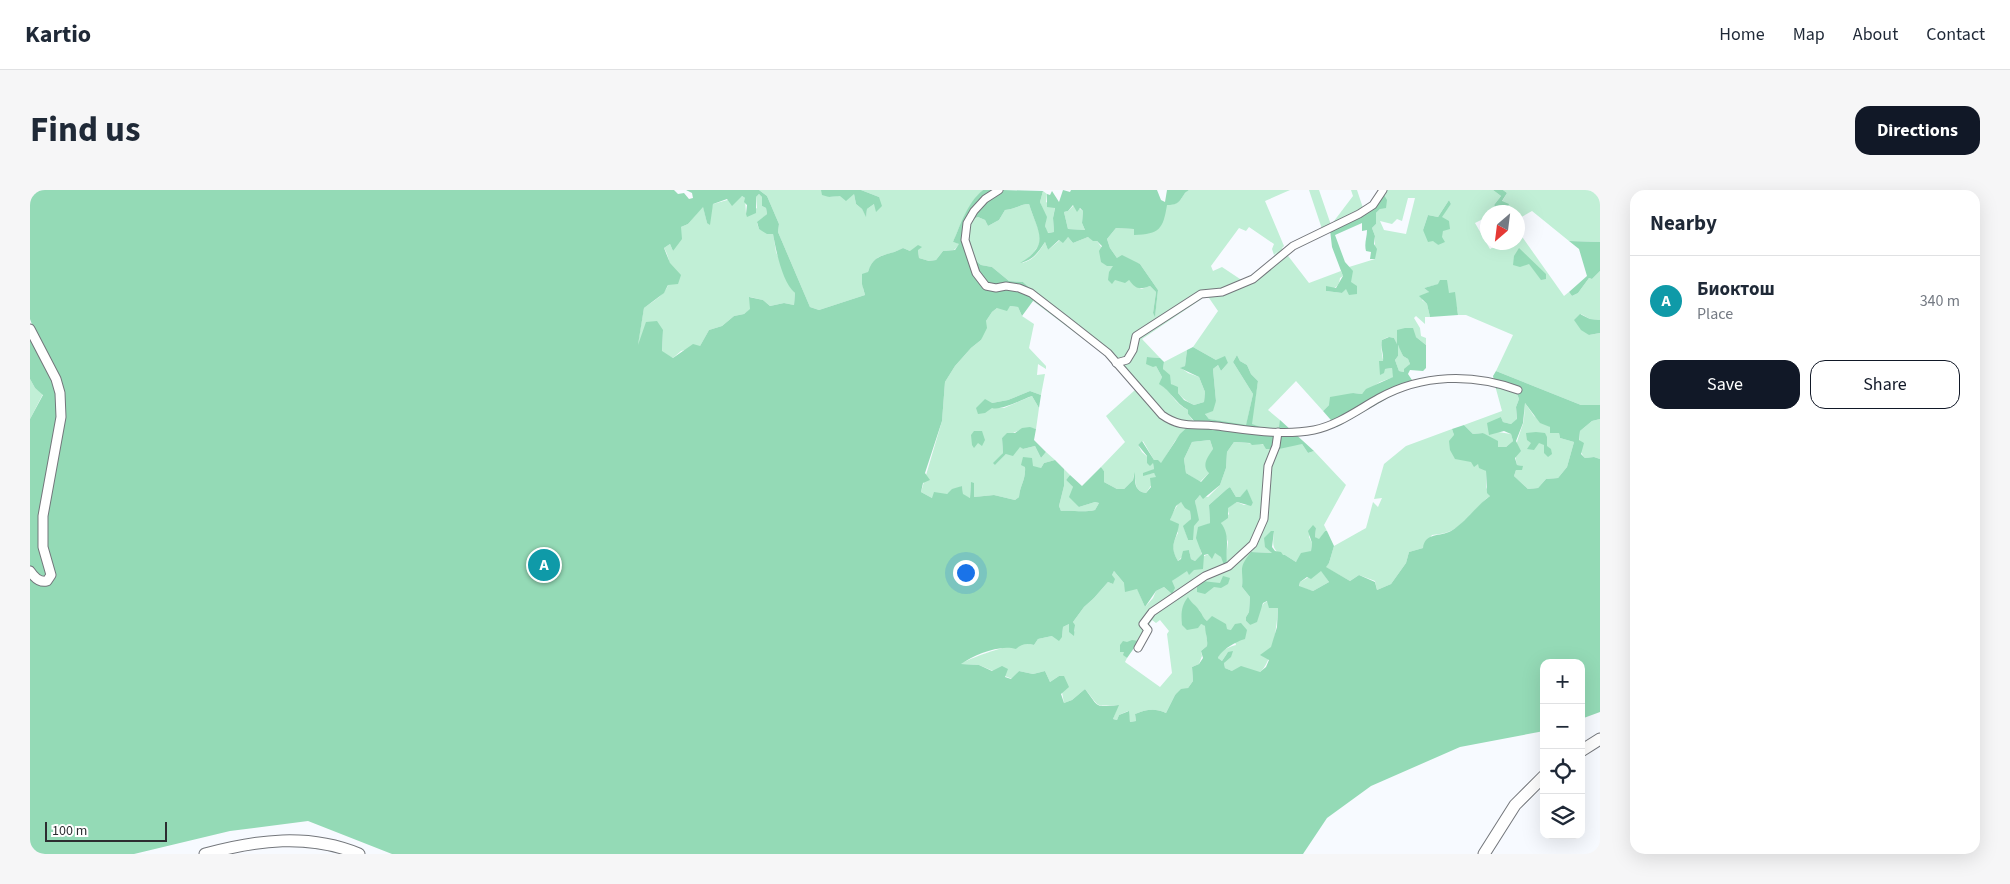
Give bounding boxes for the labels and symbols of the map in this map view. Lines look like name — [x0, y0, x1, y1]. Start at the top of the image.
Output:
north arrow — [1480, 205, 1525, 250]
pin: A — [528, 546, 560, 584]
your location — [953, 560, 979, 586]
scale bar — [45, 819, 168, 842]

